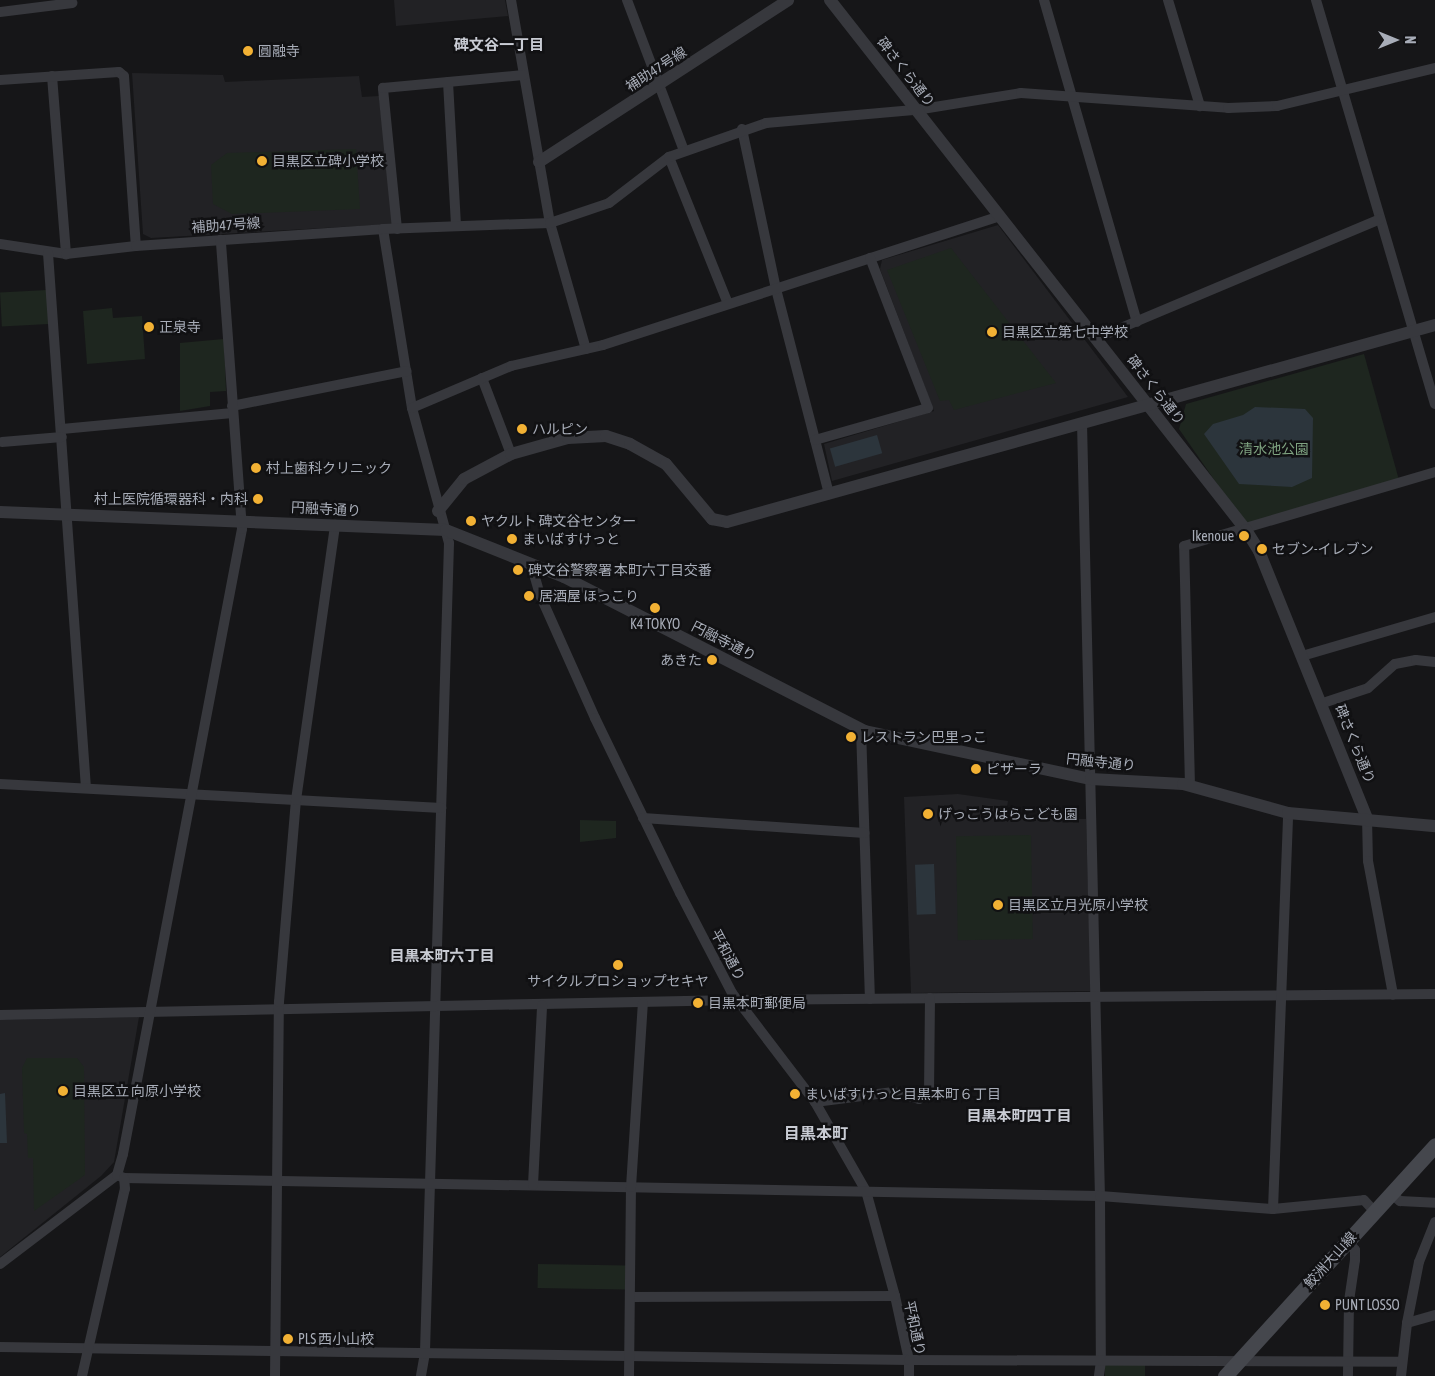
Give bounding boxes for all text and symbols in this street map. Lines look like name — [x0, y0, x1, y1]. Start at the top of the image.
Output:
north arrow — [1370, 15, 1420, 65]
street label: 碑さくら通り — [874, 34, 938, 110]
district label: 碑文谷一丁目 — [454, 36, 544, 54]
text: N — [1402, 36, 1418, 44]
place label: 圓融寺 — [258, 43, 300, 59]
street label: 補助47号線 — [622, 43, 690, 95]
marker: 圓融寺 — [242, 45, 254, 57]
place label: 目黒区立碑小学校 — [272, 153, 384, 169]
marker: 目黒区立碑小学校 — [256, 155, 268, 167]
street label: 補助47号線 — [191, 214, 261, 236]
place label: 正泉寺 — [159, 319, 201, 335]
marker: 正泉寺 — [143, 321, 155, 333]
place label: 目黒区立第七中学校 — [1002, 324, 1128, 340]
marker: 目黒区立第七中学校 — [986, 326, 998, 338]
street label: 碑さくら通り — [1124, 352, 1188, 428]
place label: ハルピン — [532, 421, 588, 437]
marker: ハルピン — [516, 423, 528, 435]
park label: 清水池公園 — [1239, 441, 1309, 457]
place label: 村上歯科クリニック — [266, 460, 392, 476]
marker: 村上歯科クリニック — [250, 462, 262, 474]
place label: 村上医院循環器科・内科 — [94, 491, 248, 507]
marker: 村上医院循環器科・内科 — [252, 493, 264, 505]
street label: 円融寺通り — [291, 499, 361, 519]
place label: ヤクルト 碑文谷センター — [481, 513, 637, 529]
marker: ヤクルト 碑文谷センター — [465, 515, 477, 527]
place label: Ikenoue — [1192, 528, 1234, 544]
marker: Ikenoue — [1238, 530, 1250, 542]
place label: まいばすけっと — [522, 531, 620, 547]
marker: まいばすけっと — [506, 533, 518, 545]
place label: セブン-イレブン — [1272, 541, 1373, 557]
marker: セブン-イレブン — [1256, 543, 1268, 555]
place label: 碑文谷警察署 本町六丁目交番 — [528, 562, 712, 578]
marker: 碑文谷警察署 本町六丁目交番 — [512, 564, 524, 576]
place label: 居酒屋 ほっこり — [539, 588, 639, 604]
marker: 居酒屋 ほっこり — [523, 590, 535, 602]
marker: K4 TOKYO — [649, 602, 661, 614]
place label: K4 TOKYO — [630, 616, 680, 632]
street label: 円融寺通り — [689, 618, 759, 664]
place label: あきた — [660, 652, 702, 668]
marker: あきた — [706, 654, 718, 666]
street label: 碑さくら通り — [1331, 702, 1379, 786]
place label: レストラン巴里っこ — [861, 729, 987, 745]
marker: レストラン巴里っこ — [845, 731, 857, 743]
street label: 円融寺通り — [1065, 750, 1137, 774]
place label: ピザーラ — [986, 761, 1042, 777]
marker: ピザーラ — [970, 763, 982, 775]
place label: げっこうはらこども園 — [938, 806, 1078, 822]
marker: げっこうはらこども園 — [922, 808, 934, 820]
place label: 目黒区立月光原小学校 — [1008, 897, 1148, 913]
marker: 目黒区立月光原小学校 — [992, 899, 1004, 911]
street label: 平和通り — [707, 926, 749, 984]
district label: 目黒本町六丁目 — [390, 947, 494, 965]
marker: サイクルプロショップセキヤ — [612, 959, 624, 971]
place label: サイクルプロショップセキヤ — [527, 973, 709, 989]
place label: 目黒本町郵便局 — [708, 995, 806, 1011]
marker: 目黒本町郵便局 — [692, 997, 704, 1009]
place label: 目黒区立 向原小学校 — [73, 1083, 201, 1099]
marker: 目黒区立 向原小学校 — [57, 1085, 69, 1097]
place label: まいばすけっと目黒本町６丁目 — [805, 1086, 1001, 1102]
marker: まいばすけっと目黒本町６丁目 — [789, 1088, 801, 1100]
district label: 目黒本町四丁目 — [967, 1107, 1071, 1125]
district label: 目黒本町 — [784, 1123, 848, 1143]
street label: 鮫洲大山線 — [1300, 1228, 1360, 1292]
place label: PUNT LOSSO — [1335, 1297, 1400, 1313]
street label: 平和通り — [901, 1299, 929, 1357]
marker: PUNT LOSSO — [1319, 1299, 1331, 1311]
place label: PLS 西小山校 — [298, 1331, 374, 1347]
marker: PLS 西小山校 — [282, 1333, 294, 1345]

